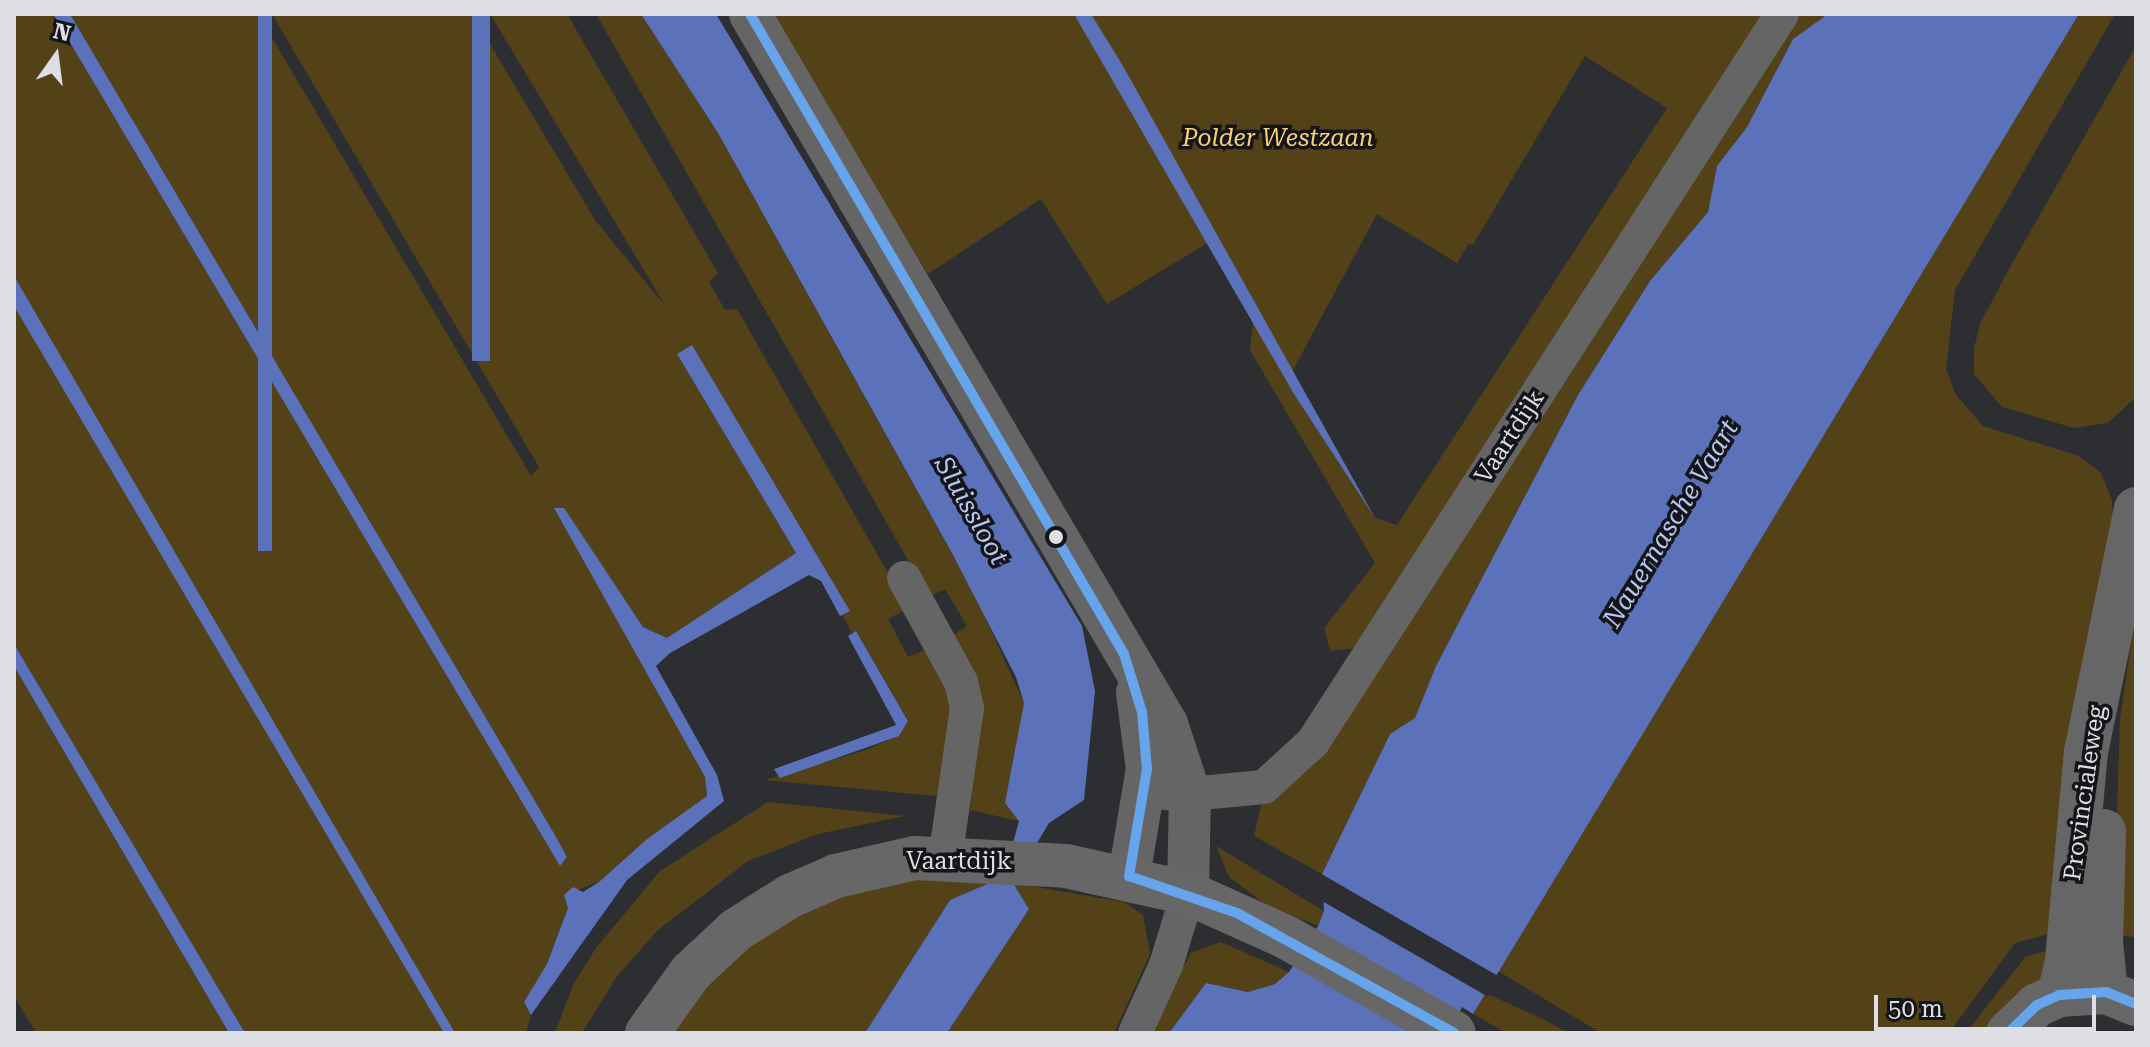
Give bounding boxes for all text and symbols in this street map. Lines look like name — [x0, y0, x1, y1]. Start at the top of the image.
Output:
north arrow — [16, 16, 96, 96]
text: N — [51, 18, 73, 46]
park label: Polder Westzaan — [1182, 125, 1374, 153]
street label: Vaartdijk — [1469, 385, 1551, 489]
water label: Nauernasche Vaart — [1597, 415, 1745, 633]
water label: Sluissloot — [927, 451, 1015, 571]
unlabelled marker — [1048, 529, 1064, 545]
street label: Provincialeweg — [2058, 703, 2112, 883]
street label: Vaartdijk — [906, 848, 1012, 876]
scale bar — [1878, 979, 2100, 1029]
text: 50 m — [1888, 995, 1943, 1023]

